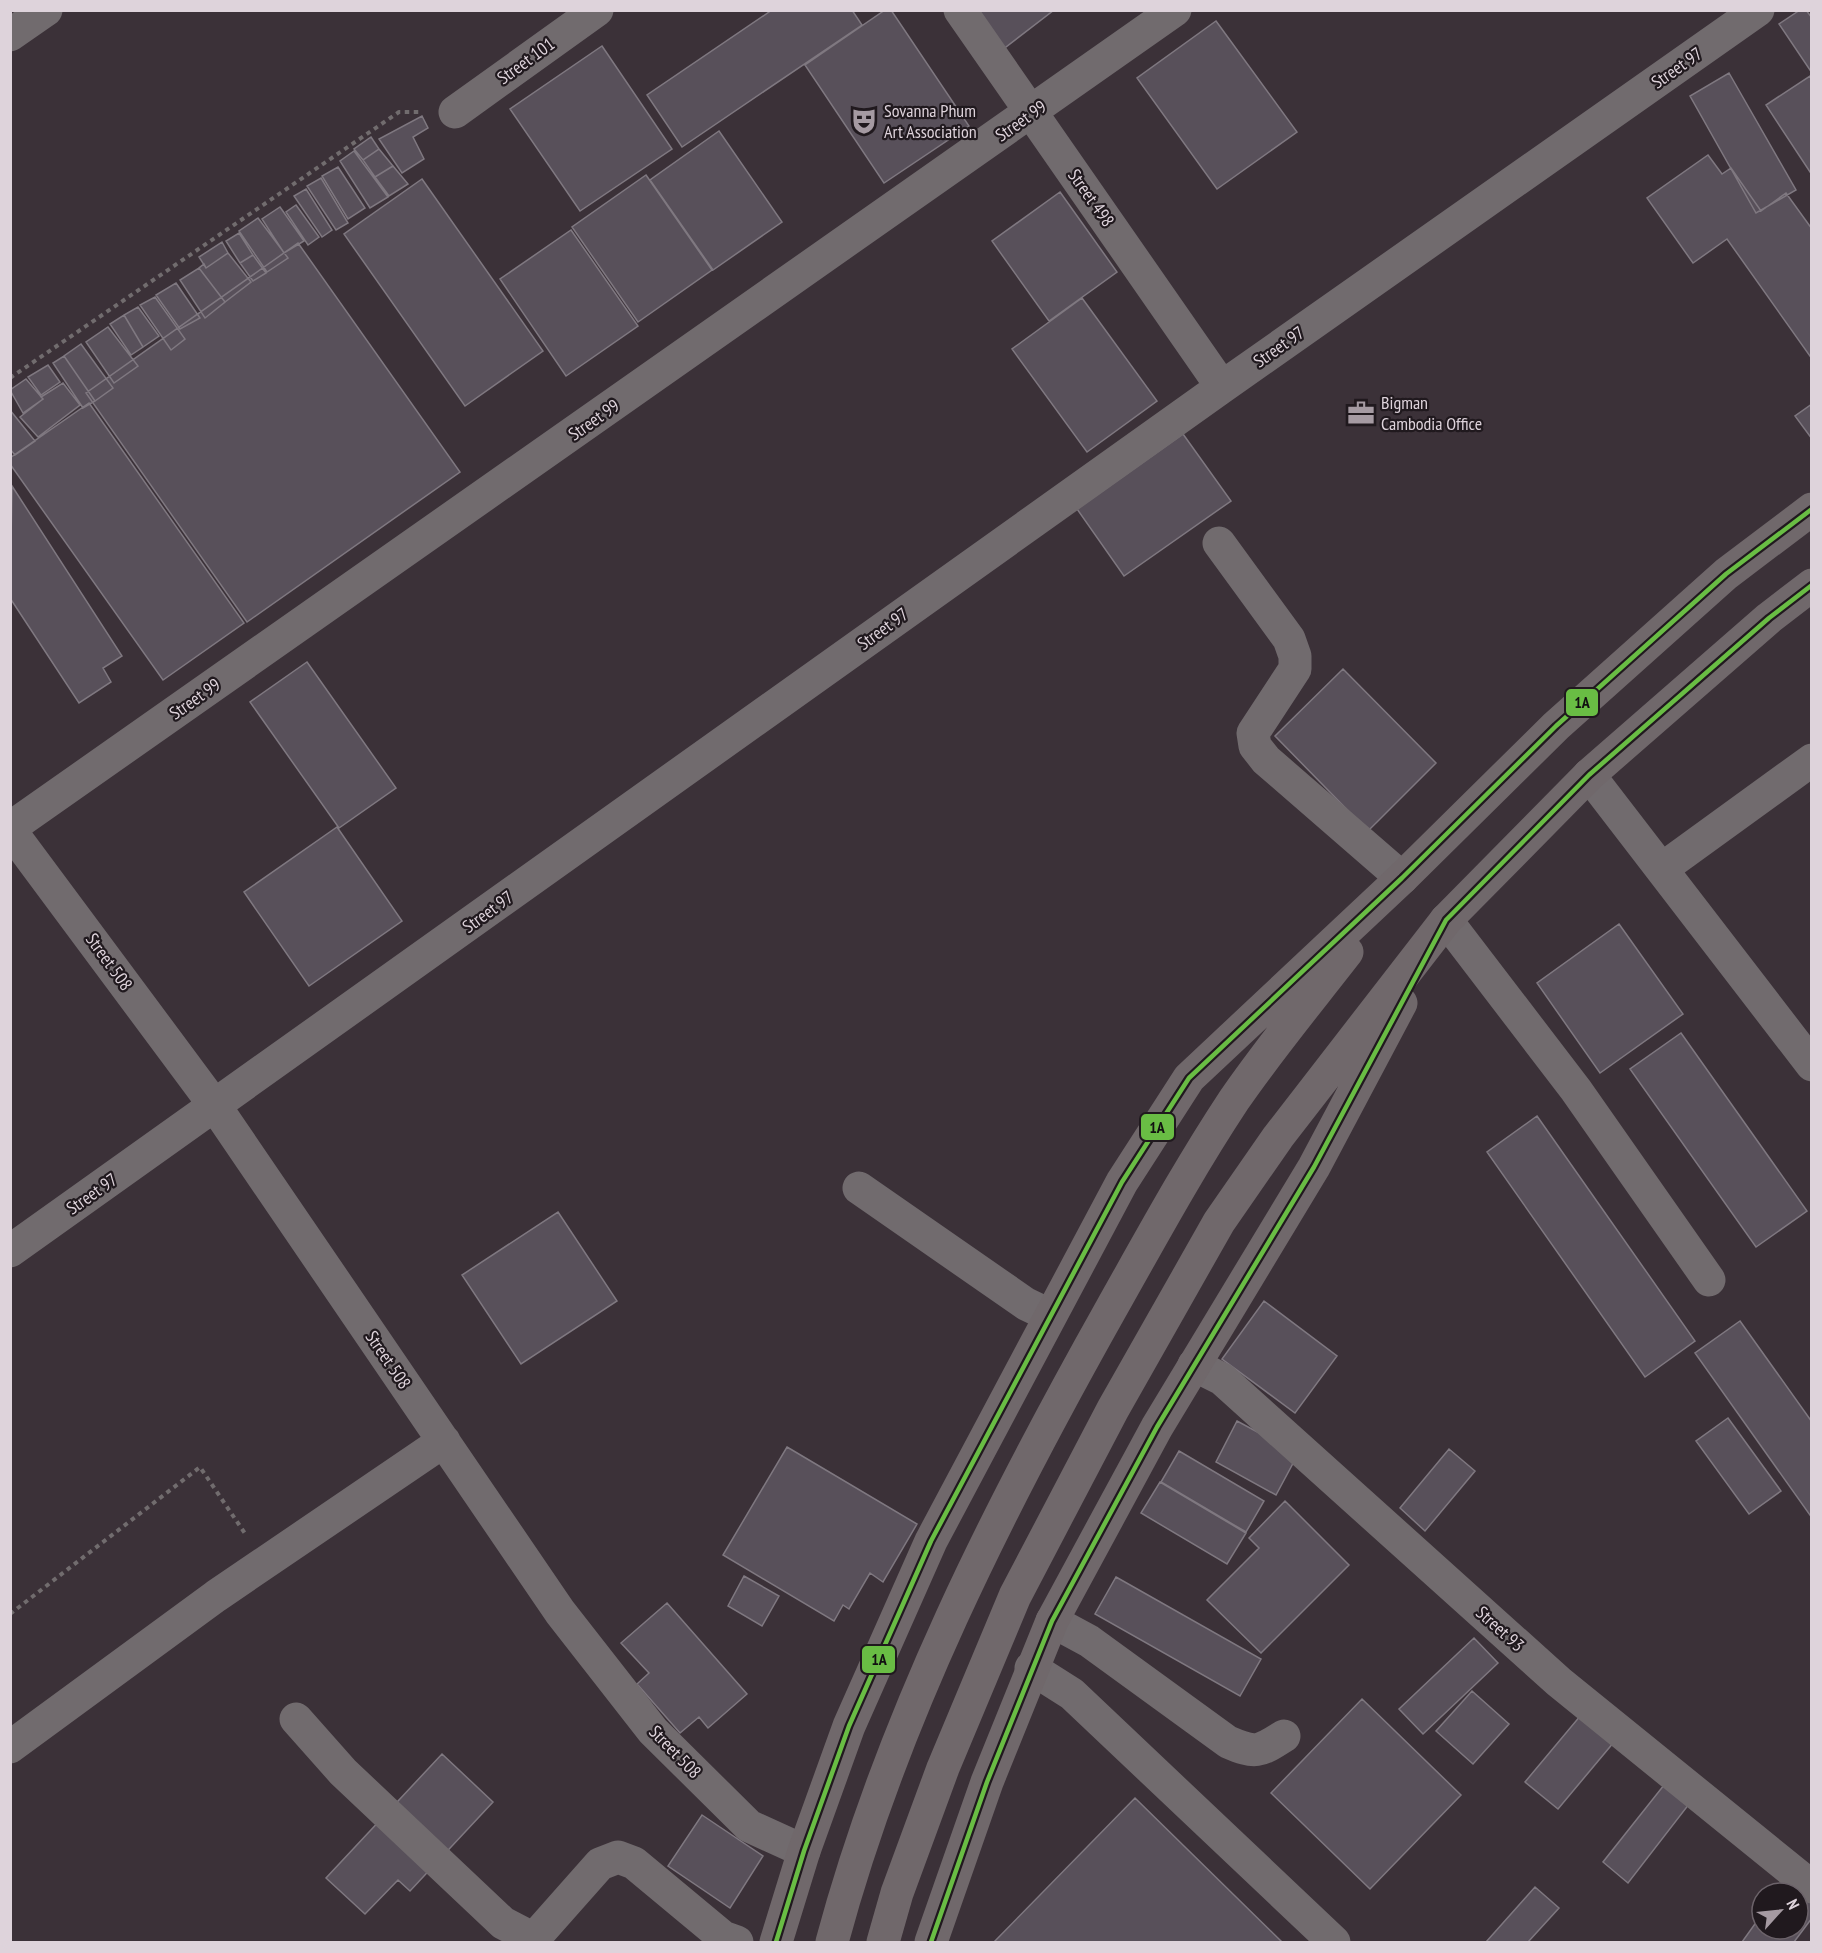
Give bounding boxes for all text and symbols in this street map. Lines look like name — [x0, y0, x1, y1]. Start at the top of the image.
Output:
street label: Street 101 — [492, 32, 559, 89]
street label: Street 97 — [1647, 42, 1707, 93]
street label: Street 99 — [991, 95, 1051, 146]
place label: Sovanna Phum Art Association — [884, 99, 977, 143]
theatre icon: Sovanna Phum Art Association — [849, 106, 879, 136]
street label: Street 498 — [1063, 164, 1120, 231]
street label: Street 97 — [1249, 321, 1309, 372]
place label: Bigman Cambodia Office — [1381, 391, 1482, 435]
street label: Street 99 — [564, 394, 624, 445]
office icon: Bigman Cambodia Office — [1346, 398, 1376, 428]
street label: Street 97 — [853, 602, 913, 655]
street label: Street 99 — [165, 673, 225, 724]
line badge: 1A — [1565, 688, 1599, 717]
text: 1A — [1574, 692, 1591, 712]
street label: Street 97 — [458, 885, 518, 938]
street label: Street 508 — [81, 928, 138, 995]
line badge: 1A — [1140, 1113, 1175, 1141]
text: 1A — [1149, 1117, 1166, 1137]
street label: Street 97 — [62, 1168, 122, 1219]
street label: Street 508 — [361, 1326, 416, 1393]
street label: Street 93 — [1471, 1601, 1529, 1656]
line badge: 1A — [861, 1645, 896, 1674]
text: 1A — [871, 1649, 888, 1669]
street label: Street 508 — [644, 1720, 706, 1783]
north arrow — [1750, 1881, 1810, 1941]
text: N — [1782, 1896, 1804, 1913]

